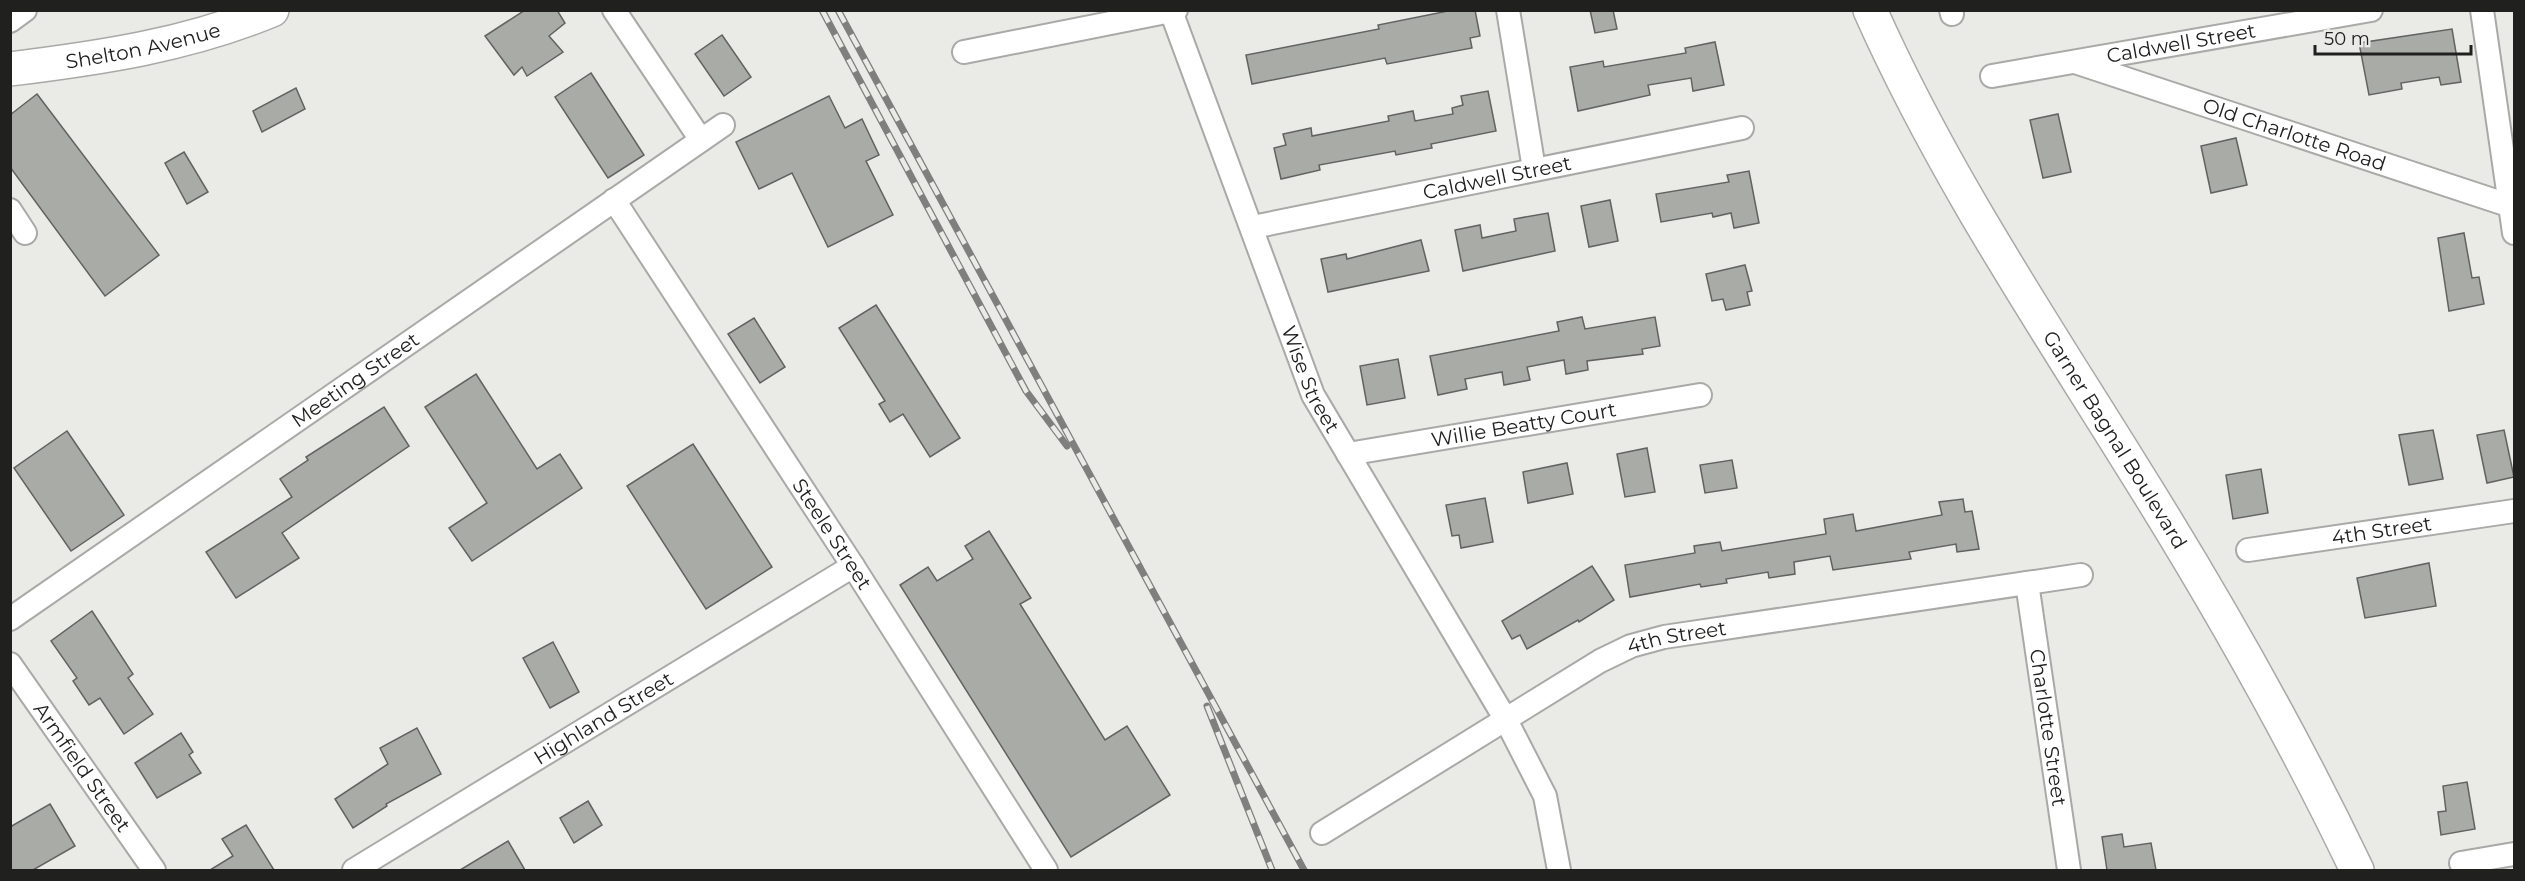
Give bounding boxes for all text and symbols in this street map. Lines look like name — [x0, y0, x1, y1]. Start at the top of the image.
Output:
street label: Shelton Avenue — [64, 17, 223, 74]
street label: Caldwell Street — [2105, 18, 2257, 68]
scale bar — [2315, 18, 2471, 56]
text: 50 m — [2324, 28, 2370, 50]
street label: Old Charlotte Road — [2200, 93, 2389, 176]
street label: Caldwell Street — [1421, 151, 1573, 204]
street label: Wise Street — [1276, 323, 1345, 437]
street label: Garner Bagnal Boulevard — [2038, 326, 2192, 553]
street label: Meeting Street — [287, 327, 424, 432]
street label: Willie Beatty Court — [1429, 397, 1618, 452]
street label: Steele Street — [787, 474, 877, 594]
street label: 4th Street — [2330, 511, 2433, 550]
street label: 4th Street — [1624, 616, 1728, 659]
street label: Charlotte Street — [2025, 647, 2072, 808]
street label: Highland Street — [529, 666, 677, 770]
street label: Armfield Street — [29, 698, 136, 837]

